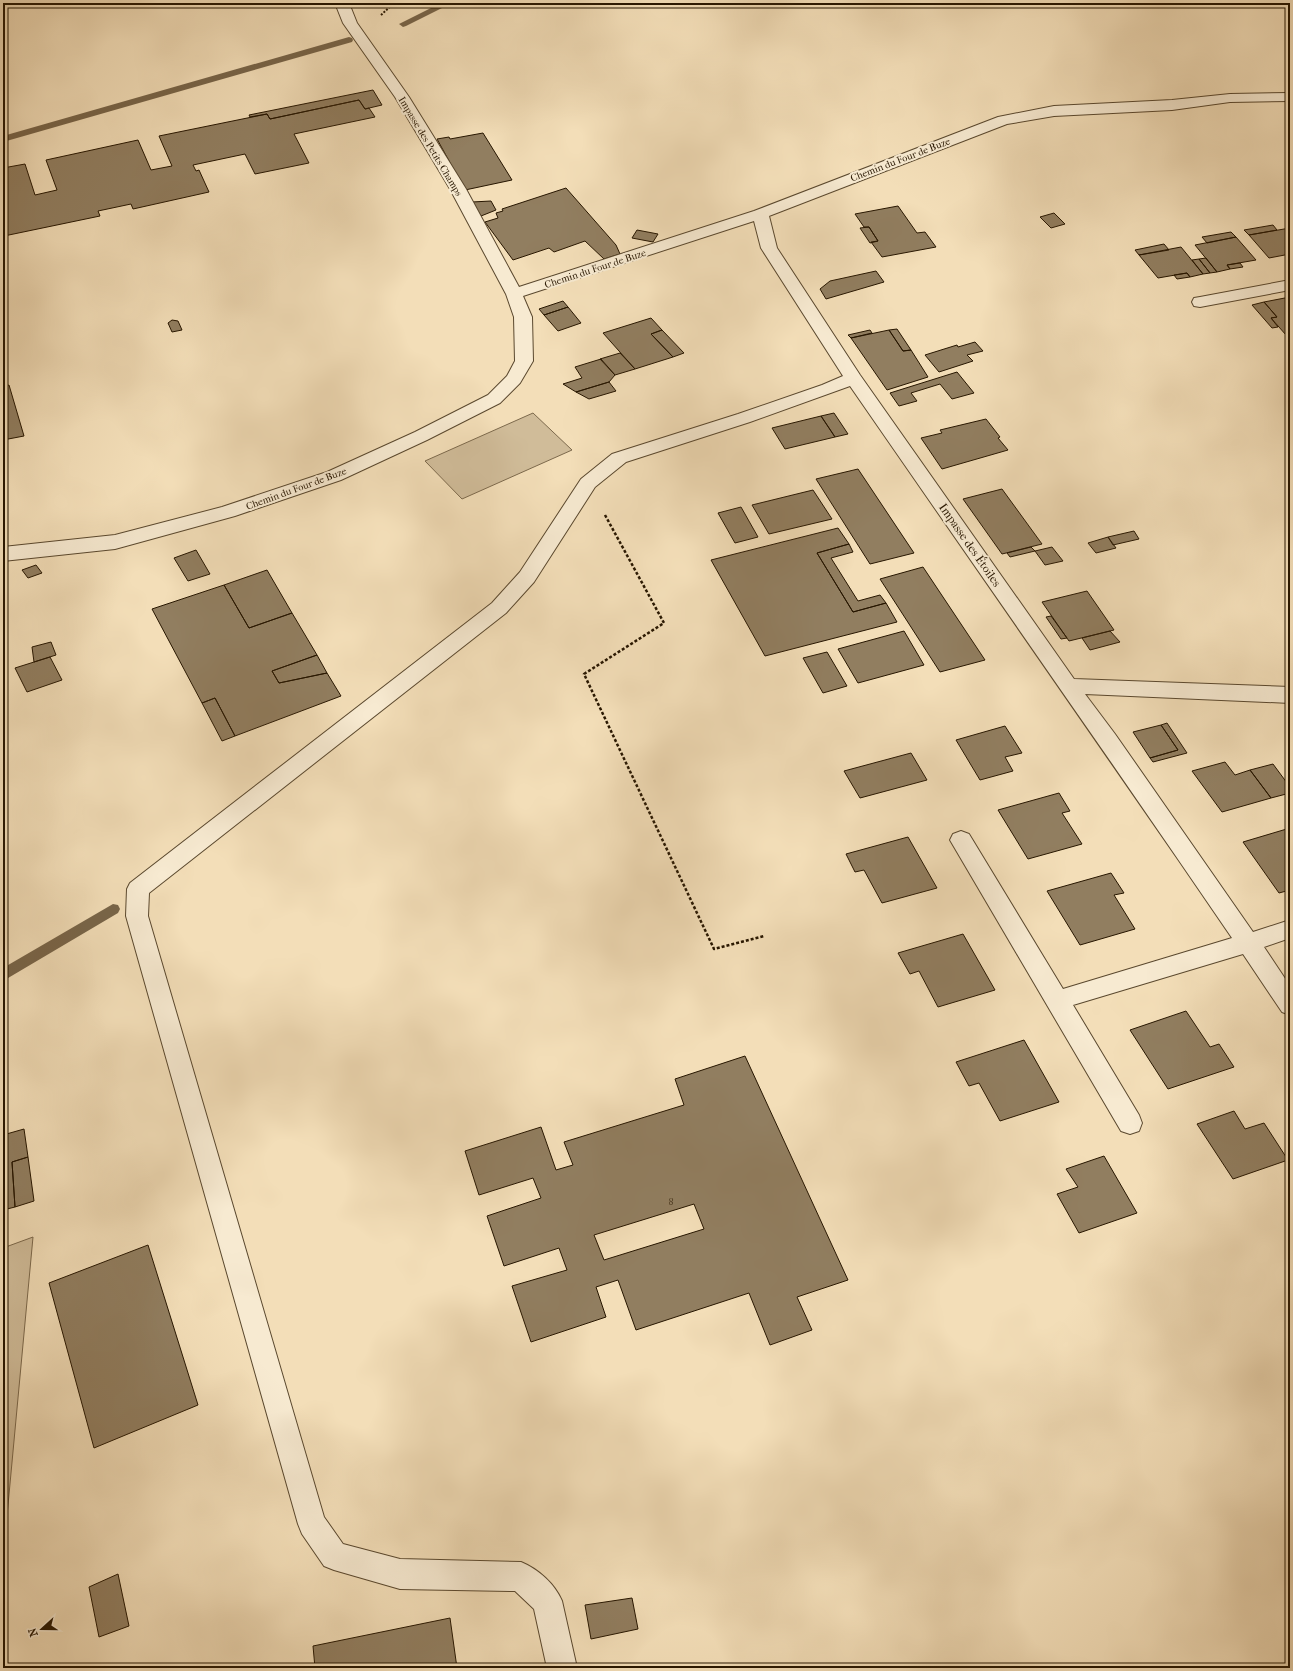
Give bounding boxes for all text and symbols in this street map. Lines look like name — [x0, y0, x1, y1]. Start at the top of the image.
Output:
street label: Impasse des Petits Champs — [396, 95, 465, 199]
street label: Chemin du Four de Buze — [849, 135, 952, 185]
street label: Chemin du Four de Buze — [543, 247, 648, 291]
street label: Chemin du Four de Buze — [244, 465, 348, 513]
street label: Impasse des Étoiles — [936, 500, 1005, 590]
house number: 8 — [668, 1196, 674, 1208]
north arrow — [22, 1609, 62, 1649]
text: N — [25, 1626, 41, 1639]

